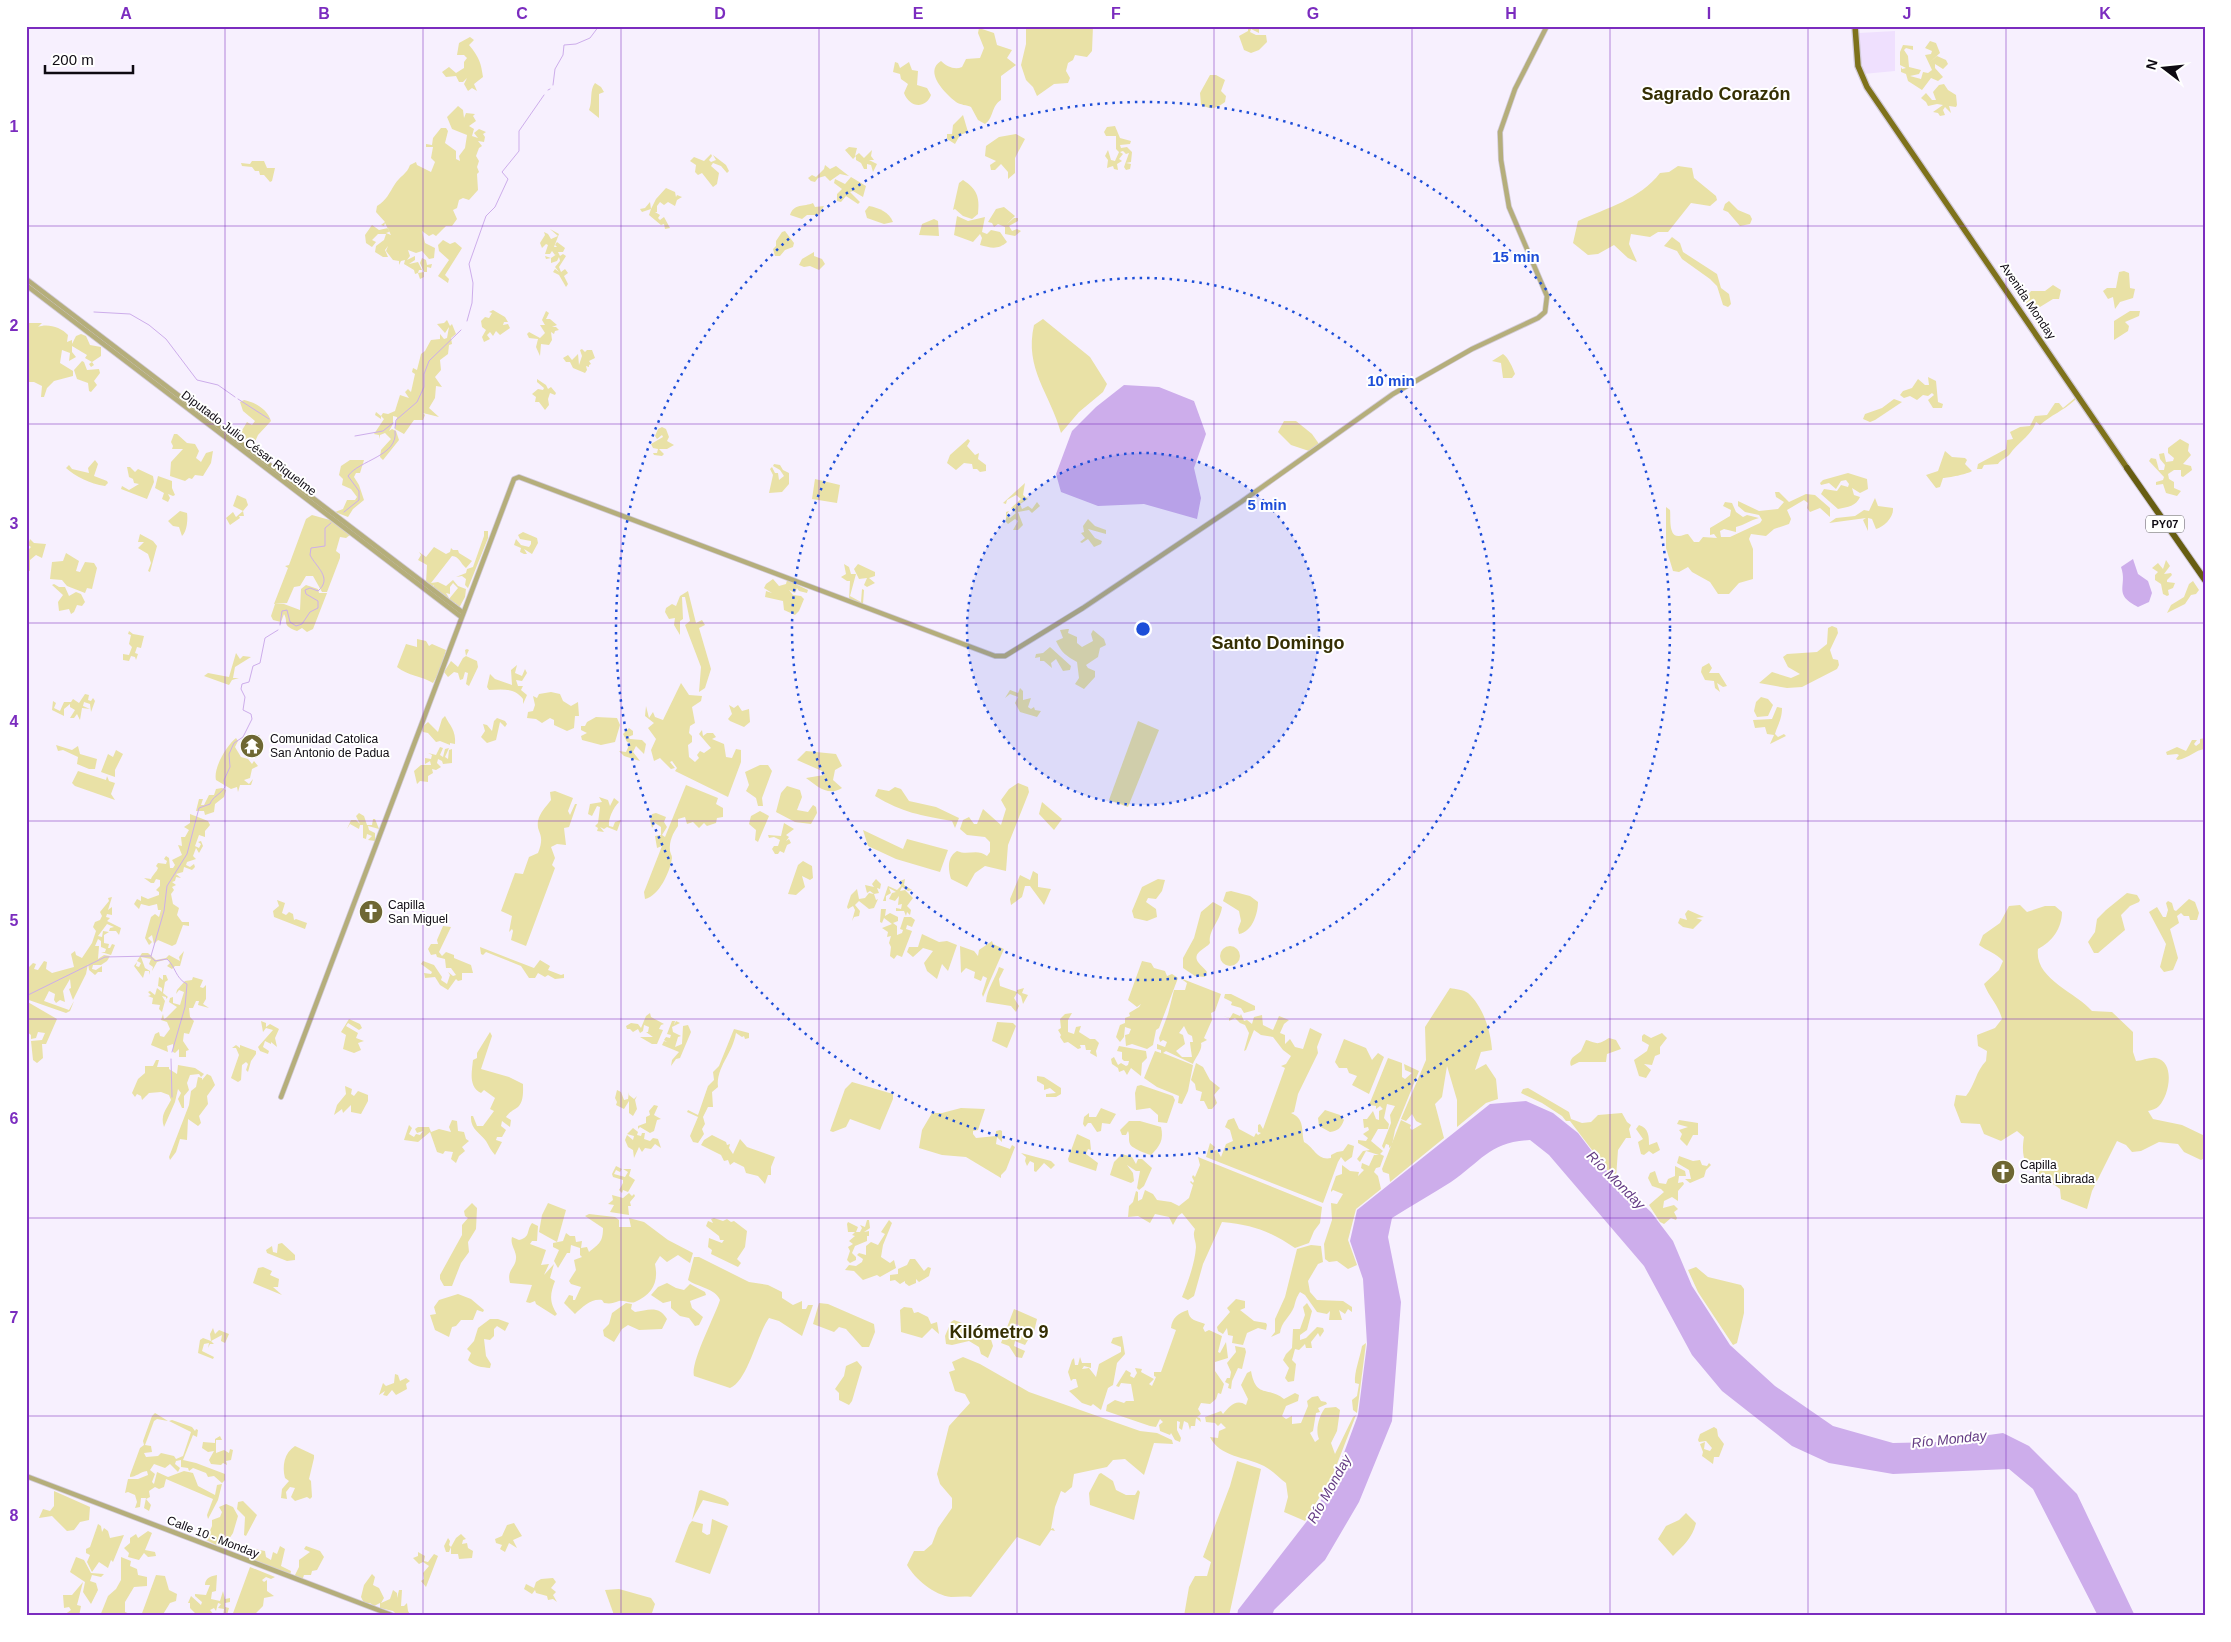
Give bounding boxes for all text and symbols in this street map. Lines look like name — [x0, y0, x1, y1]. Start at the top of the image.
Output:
text: A — [120, 5, 132, 22]
text: B — [318, 5, 330, 22]
text: C — [516, 5, 528, 22]
text: D — [714, 5, 726, 22]
text: E — [913, 5, 924, 22]
text: F — [1111, 5, 1121, 22]
text: G — [1307, 5, 1319, 22]
text: H — [1505, 5, 1517, 22]
text: I — [1707, 5, 1711, 22]
text: J — [1903, 5, 1911, 22]
text: K — [2099, 5, 2111, 22]
scale bar — [45, 42, 132, 74]
north arrow — [2138, 42, 2188, 92]
text: 200 m — [52, 51, 94, 68]
text: N — [2142, 57, 2161, 71]
district label: Sagrado Corazón — [1641, 84, 1791, 104]
text: 1 — [10, 118, 19, 135]
text: 15 min — [1492, 248, 1540, 265]
street label: Avenida Monday — [1997, 260, 2059, 342]
text: 2 — [10, 317, 19, 334]
text: 10 min — [1367, 372, 1415, 389]
street label: Diputado Julio César Riquelme — [179, 388, 320, 499]
text: 5 min — [1247, 496, 1287, 513]
text: 3 — [10, 515, 19, 532]
road number: PY07 — [2146, 516, 2184, 532]
centre of rings — [1134, 620, 1152, 638]
district label: Santo Domingo — [1212, 633, 1345, 653]
text: 4 — [10, 713, 19, 730]
place label: Comunidad Catolica San Antonio de Padua — [270, 732, 390, 760]
temple icon: Comunidad Catolica San Antonio de Padua — [239, 733, 265, 759]
place label: Capilla San Miguel — [388, 898, 448, 926]
church icon: Capilla San Miguel — [358, 899, 384, 925]
text: 5 — [10, 912, 19, 929]
text: 6 — [10, 1110, 19, 1127]
water label: Río Monday — [1584, 1148, 1649, 1213]
place label: Capilla Santa Librada — [2020, 1158, 2095, 1186]
church icon: Capilla Santa Librada — [1990, 1159, 2016, 1185]
text: 7 — [10, 1309, 19, 1326]
district label: Kilómetro 9 — [949, 1322, 1049, 1342]
water label: Río Monday — [1911, 1427, 1988, 1451]
water label: Río Monday — [1304, 1451, 1355, 1526]
text: 8 — [10, 1507, 19, 1524]
street label: Calle 10 - Monday — [165, 1513, 261, 1561]

